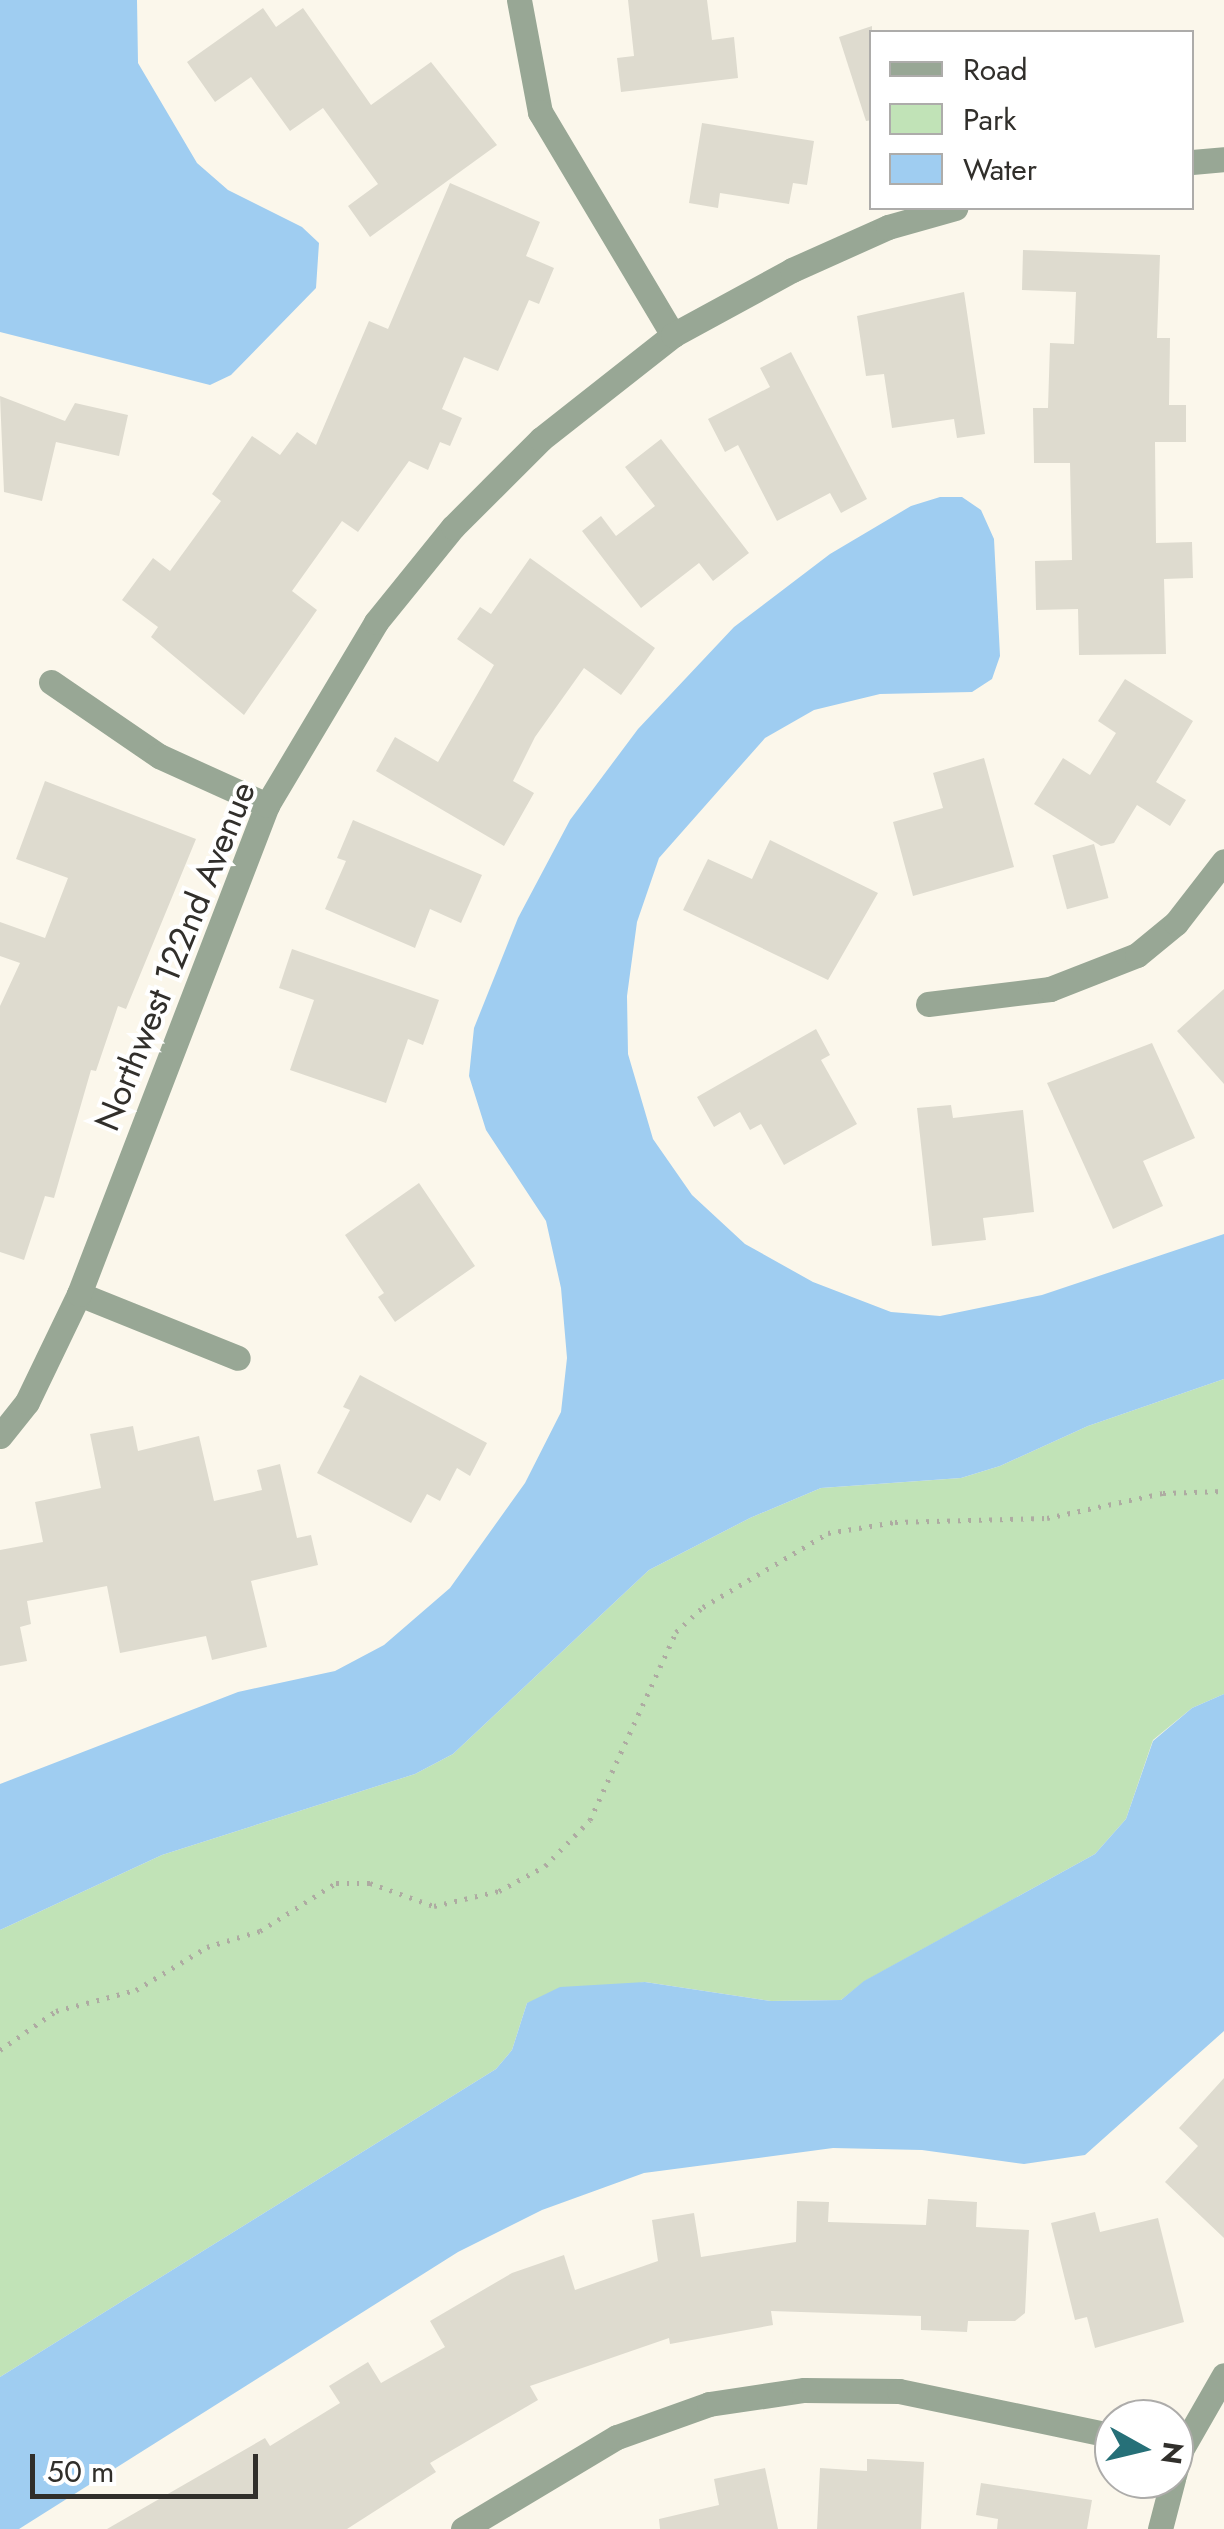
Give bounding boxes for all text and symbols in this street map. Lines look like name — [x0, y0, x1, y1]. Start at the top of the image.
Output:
legend — [869, 30, 1194, 210]
text: Road — [963, 48, 1028, 91]
text: Park — [963, 98, 1016, 141]
text: Water — [963, 148, 1037, 191]
street label: Northwest 122nd Avenue — [86, 775, 264, 1137]
north arrow — [1094, 2399, 1194, 2499]
scale bar — [35, 2434, 262, 2496]
text: N — [1150, 2439, 1194, 2467]
text: 50 m — [47, 2450, 114, 2493]

